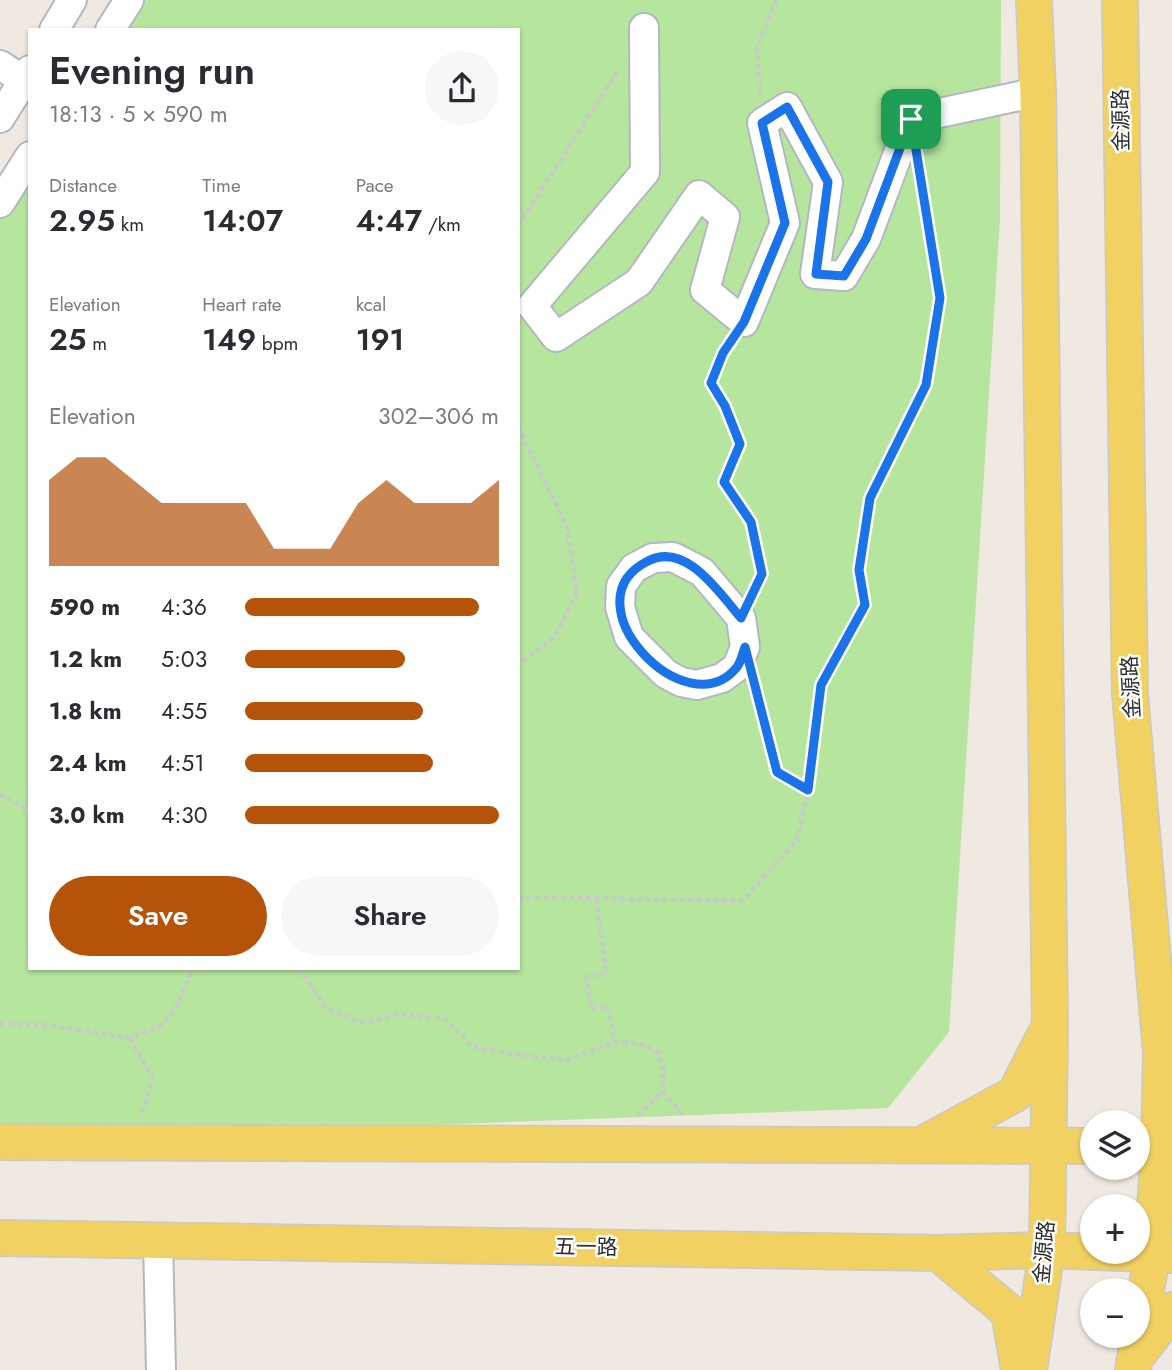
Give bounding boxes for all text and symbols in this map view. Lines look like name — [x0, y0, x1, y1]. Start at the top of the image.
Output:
text: Evening run — [49, 43, 255, 98]
button: share — [425, 51, 499, 125]
street label: 金源路 — [1105, 88, 1137, 152]
pin — [881, 89, 941, 149]
text: 18:13 · 5 × 590 m — [49, 97, 228, 131]
icon: arrive — [892, 100, 930, 138]
text: Distance — [49, 172, 117, 199]
text: Time — [202, 172, 241, 199]
text: Pace — [356, 172, 394, 199]
text: 2.95 — [49, 199, 115, 242]
text: 14:07 — [202, 199, 283, 242]
text: 4:47 — [356, 199, 422, 242]
text: km — [115, 211, 144, 238]
text: /km — [422, 211, 461, 238]
text: Elevation — [49, 291, 121, 318]
text: Heart rate — [202, 291, 282, 318]
text: kcal — [356, 291, 386, 318]
text: 25 — [49, 318, 86, 361]
text: 149 — [202, 318, 256, 361]
text: 191 — [356, 318, 404, 361]
text: m — [86, 330, 107, 357]
text: bpm — [256, 330, 298, 357]
text: Elevation — [49, 399, 136, 433]
text: 302–306 m — [378, 399, 499, 433]
text: 590 m — [49, 590, 120, 624]
text: 4:36 — [161, 590, 207, 624]
text: 1.2 km — [49, 642, 122, 676]
text: 5:03 — [161, 642, 207, 676]
street label: 金源路 — [1114, 655, 1148, 719]
text: 1.8 km — [49, 694, 122, 728]
text: 4:55 — [161, 694, 207, 728]
text: 2.4 km — [49, 746, 127, 780]
text: 4:51 — [161, 746, 205, 780]
text: 3.0 km — [49, 798, 125, 832]
text: 4:30 — [161, 798, 208, 832]
button: Save — [49, 876, 267, 956]
button: Share — [281, 876, 499, 956]
map controls — [1080, 1110, 1150, 1348]
button: layers — [1080, 1110, 1150, 1180]
button: + — [1080, 1194, 1150, 1264]
street label: 金源路 — [1026, 1219, 1062, 1285]
street label: 五一路 — [554, 1231, 618, 1263]
button: − — [1080, 1278, 1150, 1348]

